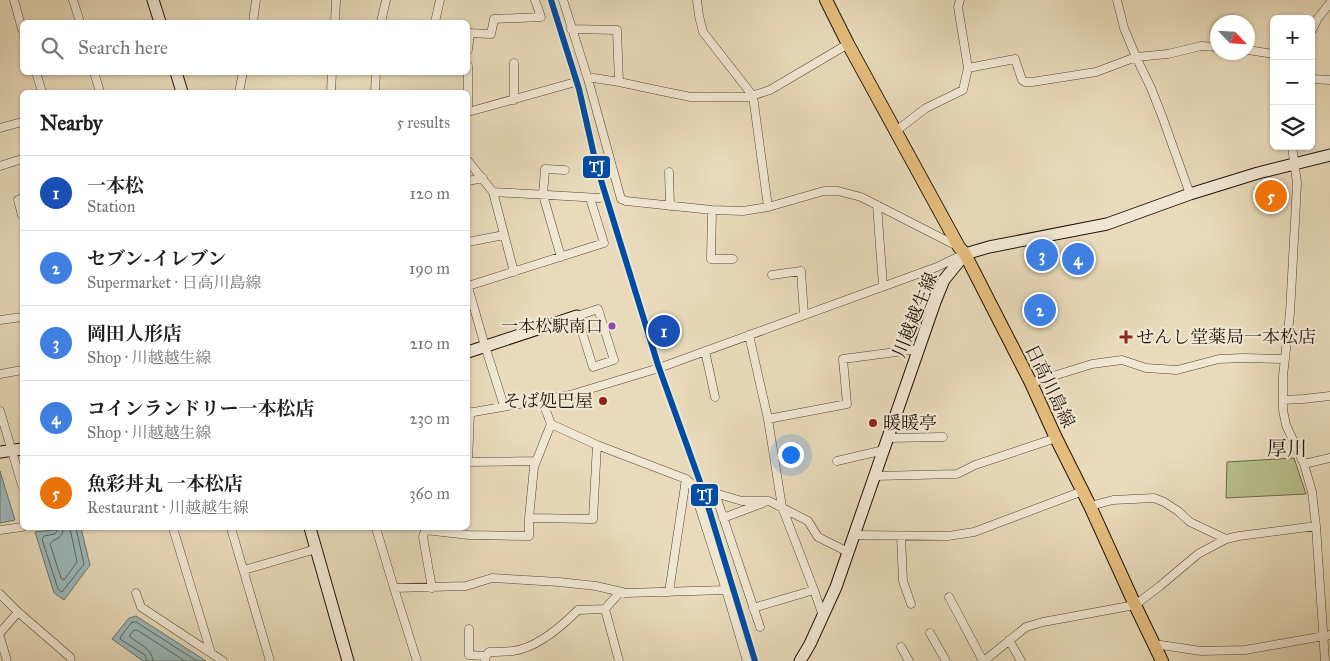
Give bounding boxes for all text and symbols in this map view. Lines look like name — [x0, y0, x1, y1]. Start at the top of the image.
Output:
north arrow — [1210, 15, 1255, 60]
map controls — [1270, 15, 1315, 150]
button: + — [1270, 15, 1315, 60]
search box — [20, 20, 470, 75]
icon: search — [38, 34, 66, 62]
text: Search here — [78, 36, 168, 59]
button: − — [1270, 60, 1315, 105]
button: layers — [1270, 105, 1315, 150]
text: Nearby — [40, 110, 103, 136]
text: 5 results — [396, 113, 450, 132]
line badge: TJ — [582, 155, 611, 179]
text: TJ — [588, 159, 605, 177]
text: 一本松 — [87, 174, 144, 197]
pin: 5 — [1255, 177, 1287, 215]
text: 1 — [53, 184, 59, 203]
text: 120 m — [410, 184, 450, 203]
text: Station — [87, 197, 135, 216]
pin: 3 — [1026, 236, 1058, 274]
pin: 4 — [1062, 240, 1094, 278]
text: セブン-イレブン — [87, 247, 226, 270]
text: 2 — [52, 259, 60, 278]
text: 190 m — [409, 259, 450, 278]
street label: 川越越生線 — [888, 269, 942, 361]
text: Supermarket · 日高川島線 — [87, 273, 262, 292]
pin: 2 — [1024, 291, 1056, 329]
pin: 1 — [648, 312, 680, 350]
place label: 一本松駅南口 — [501, 316, 603, 337]
marker: 一本松駅南口 — [607, 321, 617, 331]
text: 岡田人形店 — [87, 322, 182, 345]
place label: せんし堂薬局一本松店 — [1136, 326, 1316, 348]
marker: せんし堂薬局一本松店 — [1120, 331, 1132, 343]
text: 3 — [53, 334, 59, 353]
text: 210 m — [410, 334, 450, 353]
street label: 日高川島線 — [1020, 341, 1080, 431]
text: Shop · 川越越生線 — [87, 348, 212, 367]
place label: そば処巴屋 — [503, 390, 593, 412]
marker: そば処巴屋 — [597, 395, 609, 407]
text: コインランドリー一本松店 — [87, 397, 314, 420]
text: 4 — [52, 409, 60, 428]
text: 230 m — [410, 409, 450, 428]
place label: 暖暖亭 — [883, 412, 937, 434]
marker: 暖暖亭 — [867, 417, 879, 429]
text: Shop · 川越越生線 — [87, 423, 212, 442]
district label: 厚川 — [1267, 436, 1307, 460]
your location — [778, 442, 804, 468]
text: 魚彩丼丸 一本松店 — [87, 472, 243, 495]
line badge: TJ — [690, 483, 719, 507]
text: 5 — [52, 484, 60, 503]
text: 360 m — [409, 484, 450, 503]
text: TJ — [696, 487, 713, 505]
text: Restaurant · 川越越生線 — [87, 498, 249, 517]

